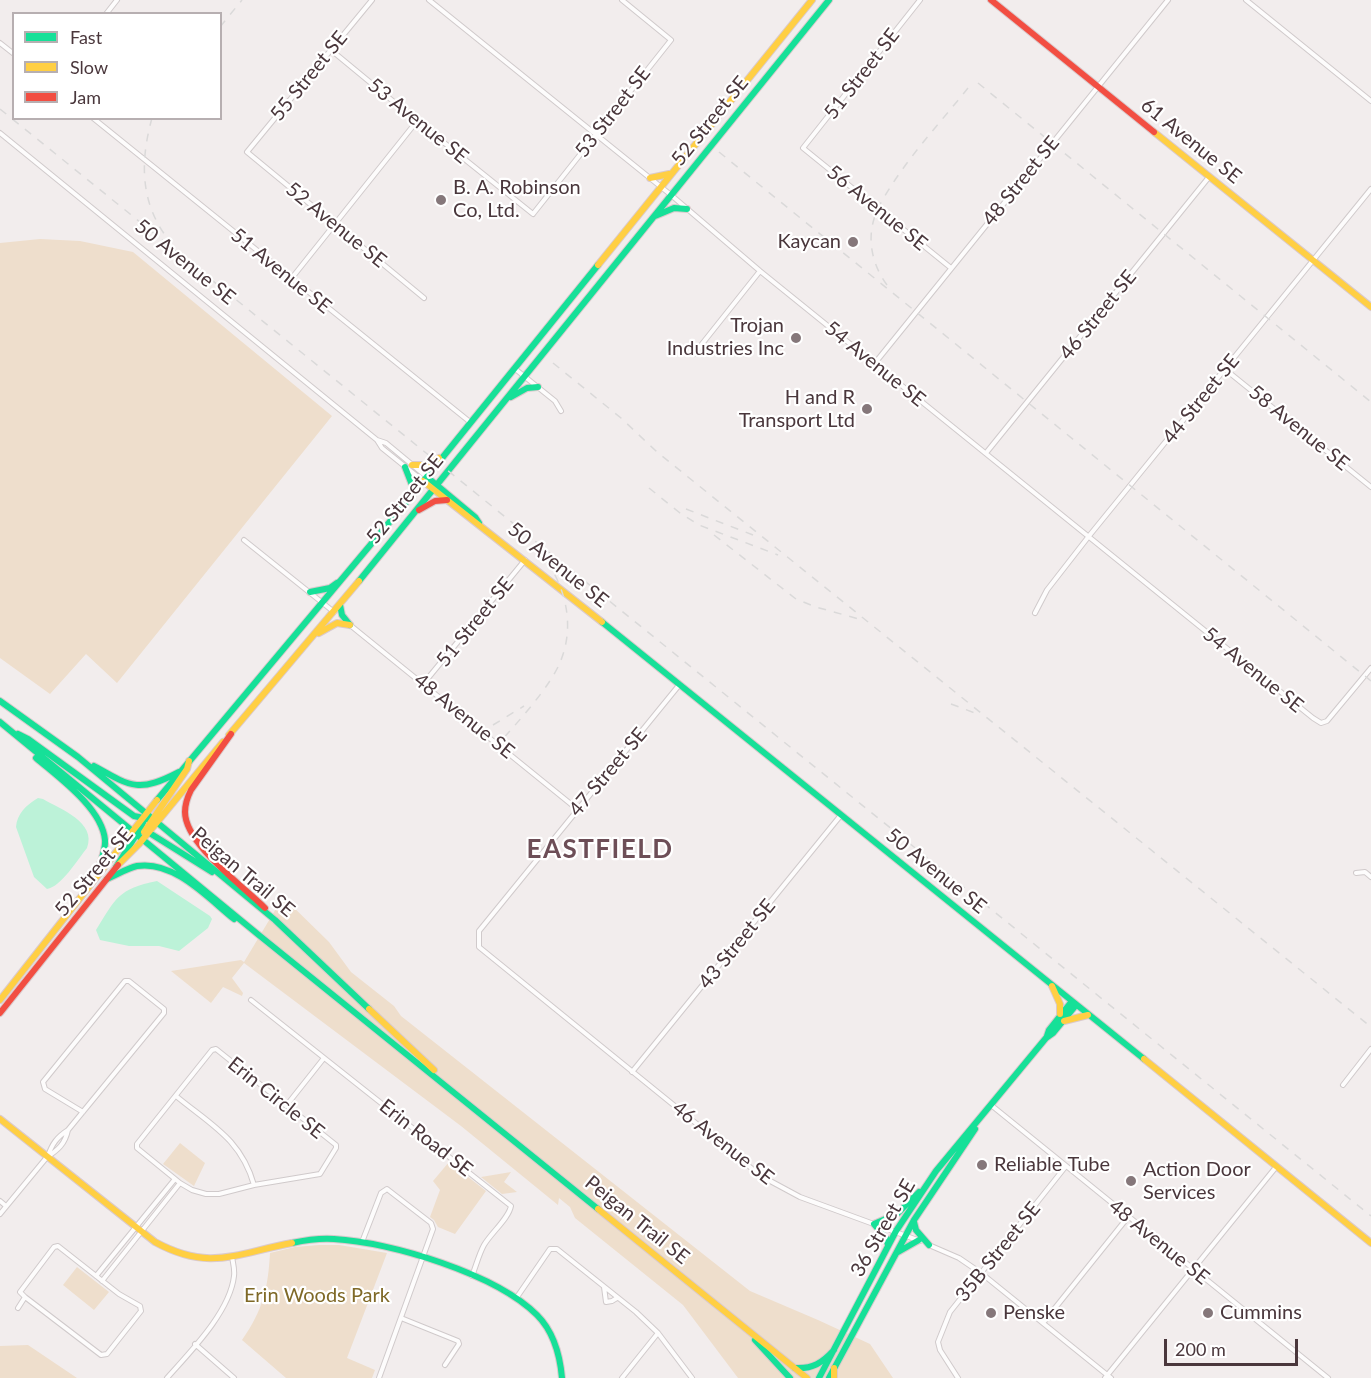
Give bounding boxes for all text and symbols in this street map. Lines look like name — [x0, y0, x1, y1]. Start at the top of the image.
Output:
legend — [12, 12, 222, 120]
street label: 51 Street SE — [819, 24, 905, 124]
text: Fast — [70, 26, 102, 48]
street label: 55 Street SE — [266, 26, 352, 126]
text: Slow — [70, 56, 108, 78]
street label: 53 Street SE — [570, 62, 656, 162]
street label: 52 Street SE — [667, 71, 753, 171]
street label: 53 Avenue SE — [363, 73, 473, 169]
text: Jam — [70, 86, 101, 108]
street label: 61 Avenue SE — [1136, 93, 1246, 189]
street label: 48 Street SE — [978, 131, 1064, 231]
street label: 56 Avenue SE — [822, 160, 932, 256]
place label: B. A. Robinson Co, Ltd. — [453, 176, 581, 223]
street label: 52 Avenue SE — [281, 177, 391, 273]
marker: B. A. Robinson Co, Ltd. — [434, 193, 448, 207]
street label: 50 Avenue SE — [130, 214, 240, 310]
street label: 51 Avenue SE — [226, 223, 336, 319]
place label: Kaycan — [777, 230, 841, 254]
marker: Kaycan — [846, 235, 860, 249]
street label: 46 Street SE — [1055, 265, 1141, 365]
place label: Trojan Industries Inc — [667, 314, 784, 361]
street label: 54 Avenue SE — [820, 316, 930, 412]
marker: Trojan Industries Inc — [789, 331, 803, 345]
street label: 44 Street SE — [1158, 349, 1244, 449]
street label: 58 Avenue SE — [1244, 380, 1354, 476]
place label: H and R Transport Ltd — [739, 386, 855, 433]
marker: H and R Transport Ltd — [860, 402, 874, 416]
street label: 52 Street SE — [362, 449, 448, 549]
street label: 50 Avenue SE — [503, 517, 613, 613]
street label: 51 Street SE — [432, 572, 518, 672]
street label: 54 Avenue SE — [1198, 622, 1308, 718]
street label: 48 Avenue SE — [409, 668, 519, 764]
street label: 47 Street SE — [564, 723, 652, 821]
street label: Peigan Trail SE — [187, 822, 299, 922]
street label: 52 Street SE — [50, 823, 138, 921]
street label: 50 Avenue SE — [881, 823, 991, 919]
district label: EASTFIELD — [526, 834, 674, 866]
street label: 43 Street SE — [694, 894, 780, 994]
street label: Erin Circle SE — [223, 1052, 329, 1144]
street label: Erin Road SE — [375, 1094, 477, 1182]
street label: 46 Avenue SE — [668, 1096, 778, 1190]
place label: Reliable Tube — [994, 1153, 1110, 1177]
marker: Reliable Tube — [975, 1158, 989, 1172]
place label: Action Door Services — [1143, 1158, 1251, 1205]
street label: Peigan Trail SE — [580, 1171, 694, 1269]
marker: Action Door Services — [1124, 1174, 1138, 1188]
street label: 36 Street SE — [845, 1175, 921, 1281]
street label: 48 Avenue SE — [1104, 1194, 1214, 1290]
street label: 35B Street SE — [950, 1197, 1046, 1307]
park label: Erin Woods Park — [244, 1284, 390, 1308]
place label: Penske — [1003, 1301, 1065, 1325]
place label: Cummins — [1220, 1301, 1302, 1325]
marker: Penske — [984, 1306, 998, 1320]
marker: Cummins — [1201, 1306, 1215, 1320]
scale bar — [1167, 1327, 1300, 1365]
text: 200 m — [1175, 1338, 1226, 1360]

